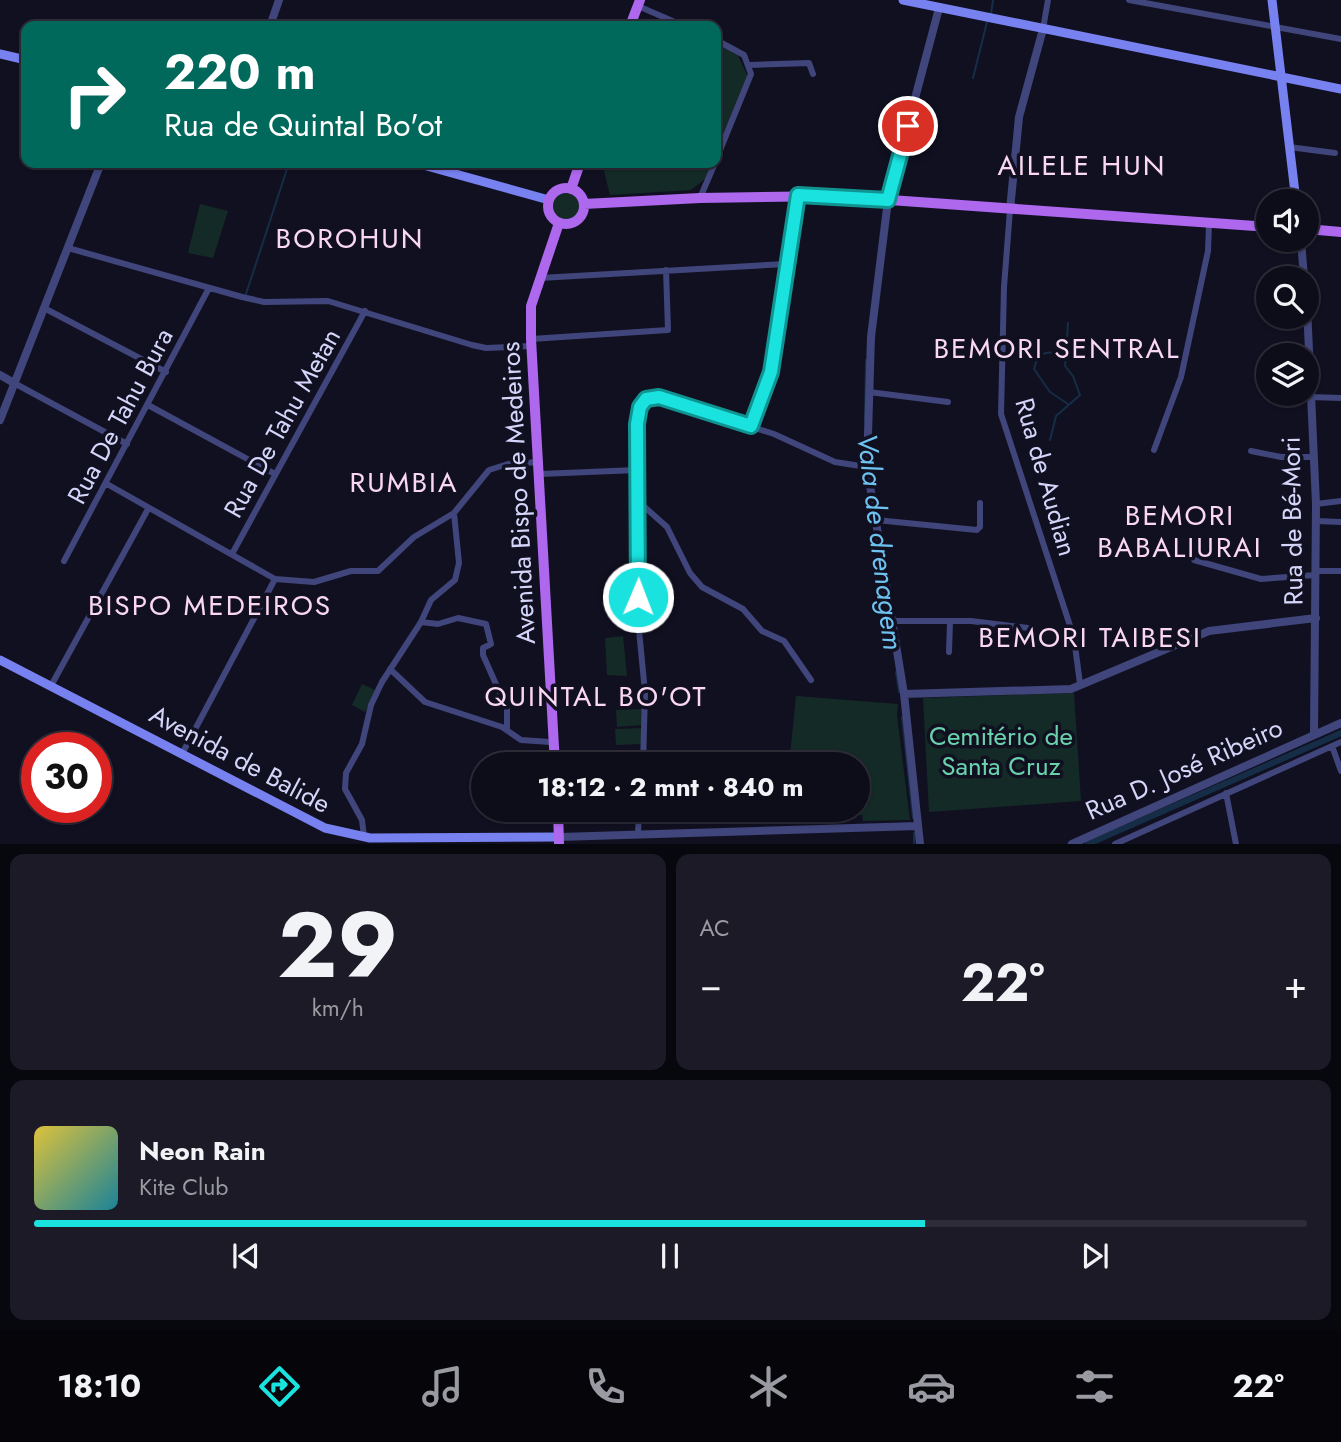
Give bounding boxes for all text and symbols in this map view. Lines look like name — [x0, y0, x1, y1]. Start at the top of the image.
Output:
text: 220 m — [164, 37, 316, 107]
icon: right — [49, 49, 140, 140]
pin — [878, 96, 938, 156]
text: Rua de Quintal Bo'ot — [164, 102, 442, 148]
icon: arrive — [889, 107, 927, 145]
district label: AILELE HUN — [998, 145, 1167, 186]
map controls — [1256, 189, 1319, 406]
button: sound — [1256, 189, 1319, 252]
district label: BOROHUN — [276, 218, 424, 259]
button: search — [1256, 266, 1319, 329]
street label: Rua De Tahu Bura — [58, 321, 182, 511]
street label: Rua De Tahu Metan — [214, 321, 350, 525]
district label: BEMORI SENTRAL — [934, 328, 1181, 369]
street label: Avenida Bispo de Medeiros — [491, 341, 545, 645]
button: layers — [1256, 343, 1319, 406]
street label: Rua de Audian — [1005, 394, 1087, 560]
water label: Vala de drenagem — [846, 432, 914, 652]
street label: Rua de Bé-Mori — [1272, 436, 1312, 606]
district label: RUMBIA — [350, 462, 458, 503]
district label: BEMORI BABALIURAI — [1097, 495, 1263, 568]
position arrow — [601, 560, 675, 634]
district label: BISPO MEDEIROS — [88, 585, 332, 626]
district label: BEMORI TAIBESI — [978, 617, 1202, 658]
district label: QUINTAL BO'OT — [484, 676, 708, 717]
street label: Avenida de Balide — [143, 695, 337, 823]
street label: Rua D. José Ribeiro — [1079, 708, 1289, 830]
park label: Cemitério de Santa Cruz — [929, 717, 1073, 785]
speed limit sign: 30 — [21, 732, 112, 823]
text: 18:12 · 2 mnt · 840 m — [537, 768, 804, 806]
text: 29 — [277, 880, 398, 1011]
text: AC — [700, 911, 730, 945]
text: 22° — [961, 945, 1045, 1021]
text: − — [700, 957, 722, 1012]
text: + — [1284, 957, 1307, 1012]
text: km/h — [312, 991, 364, 1025]
text: Neon Rain — [139, 1132, 266, 1170]
text: Kite Club — [139, 1170, 228, 1204]
icon: previous — [227, 1237, 265, 1275]
icon: pause — [651, 1237, 689, 1275]
icon: next — [1076, 1237, 1114, 1275]
icon: directions — [255, 1362, 304, 1411]
icon: music — [418, 1362, 467, 1411]
icon: phone — [581, 1362, 630, 1411]
icon: climate — [744, 1362, 793, 1411]
icon: car — [907, 1362, 956, 1411]
icon: filters — [1070, 1362, 1119, 1411]
text: 18:10 — [57, 1363, 141, 1409]
text: 22° — [1232, 1363, 1284, 1409]

